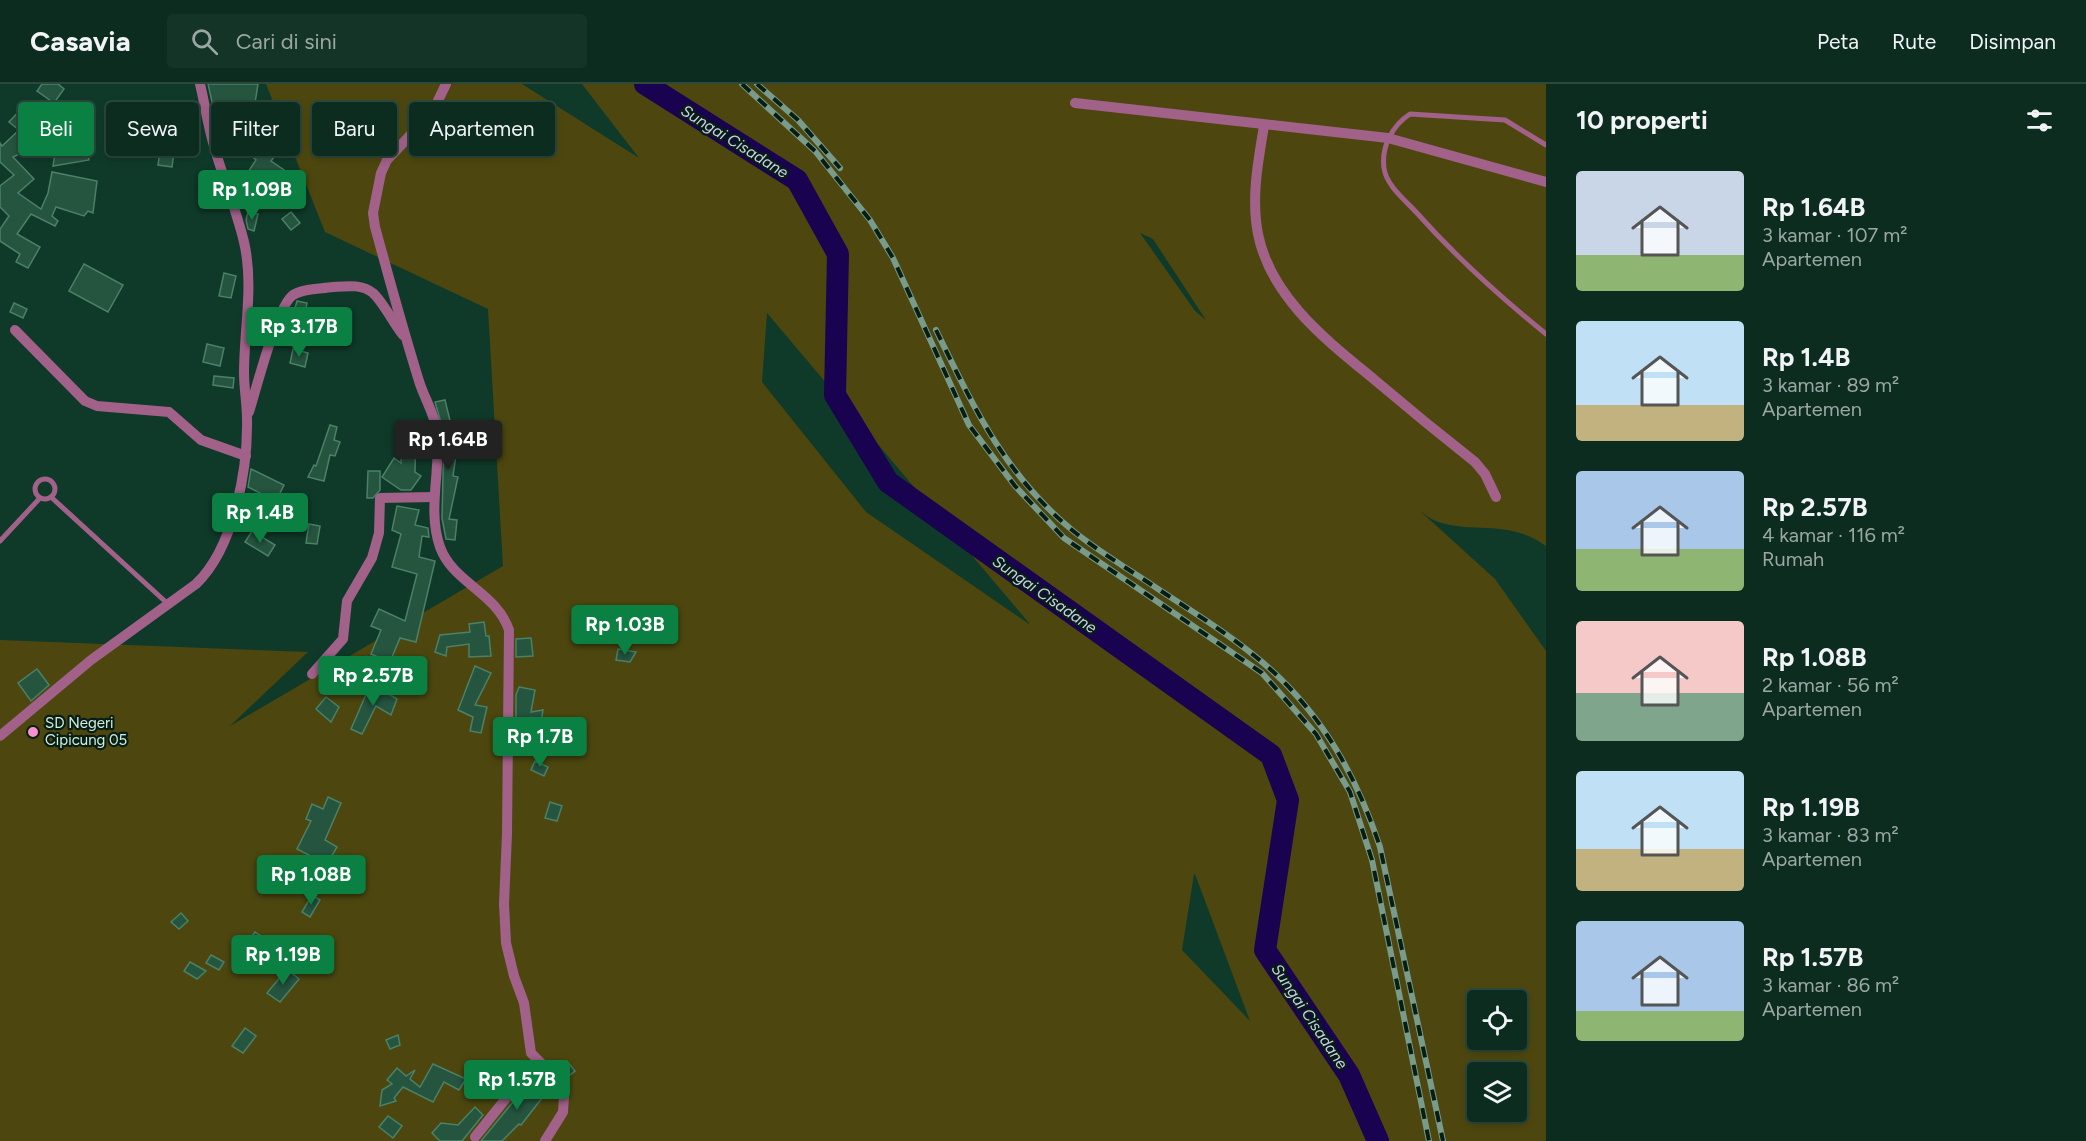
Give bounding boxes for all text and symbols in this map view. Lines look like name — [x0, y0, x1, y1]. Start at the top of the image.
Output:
search box — [167, 14, 587, 68]
text: Casavia — [30, 24, 131, 58]
icon: search — [188, 25, 221, 58]
text: Cari di sini — [236, 28, 337, 55]
text: Peta — [1817, 29, 1859, 54]
text: Rute — [1892, 29, 1936, 54]
text: Disimpan — [1969, 29, 2056, 54]
water label: Sungai Cisadane — [678, 101, 792, 182]
chip: Beli — [18, 102, 94, 156]
chip: Sewa — [106, 102, 199, 156]
chip: Filter — [211, 102, 300, 156]
chip: Baru — [312, 102, 397, 156]
chip: Apartemen — [409, 102, 555, 156]
text: 10 properti — [1576, 104, 1708, 136]
icon: filters — [2023, 104, 2056, 137]
pin: Rp 1.09B — [190, 170, 314, 221]
text: Rp 1.09B — [212, 177, 292, 201]
text: Rp 1.64B — [1762, 191, 1865, 223]
icon: home — [1624, 195, 1696, 267]
text: 3 kamar · 107 m² — [1762, 223, 1907, 247]
text: Apartemen — [1762, 247, 1862, 271]
pin: Rp 3.17B — [237, 307, 361, 358]
text: Rp 3.17B — [260, 314, 338, 338]
text: Rp 1.4B — [1762, 341, 1850, 373]
icon: home — [1624, 345, 1696, 417]
text: 3 kamar · 89 m² — [1762, 373, 1899, 397]
text: Apartemen — [1762, 397, 1862, 421]
pin: Rp 1.64B — [386, 420, 510, 471]
text: Rp 1.64B — [408, 427, 488, 451]
text: Rp 2.57B — [1762, 491, 1868, 523]
pin: Rp 1.4B — [205, 493, 315, 544]
icon: home — [1624, 495, 1696, 567]
text: Rp 1.4B — [226, 500, 294, 524]
text: 4 kamar · 116 m² — [1762, 523, 1905, 547]
text: Rumah — [1762, 547, 1824, 571]
water label: Sungai Cisadane — [989, 551, 1101, 638]
pin: Rp 1.03B — [563, 605, 687, 656]
text: Rp 1.03B — [585, 612, 665, 636]
text: Rp 1.08B — [1762, 641, 1867, 673]
icon: home — [1624, 645, 1696, 717]
pin: Rp 2.57B — [311, 656, 435, 707]
text: Rp 2.57B — [332, 663, 414, 687]
text: 2 kamar · 56 m² — [1762, 673, 1899, 697]
text: Apartemen — [1762, 697, 1862, 721]
place label: SD Negeri Cipicung 05 — [45, 714, 127, 749]
pin: Rp 1.7B — [485, 717, 595, 768]
text: Rp 1.7B — [507, 724, 573, 748]
marker: SD Negeri Cipicung 05 — [26, 725, 40, 739]
text: Rp 1.19B — [1762, 791, 1860, 823]
icon: home — [1624, 795, 1696, 867]
text: 3 kamar · 83 m² — [1762, 823, 1899, 847]
text: Apartemen — [1762, 847, 1862, 871]
pin: Rp 1.08B — [249, 855, 373, 906]
text: Rp 1.08B — [271, 862, 351, 886]
pin: Rp 1.19B — [221, 935, 345, 986]
text: Rp 1.57B — [1762, 941, 1863, 973]
text: Rp 1.19B — [245, 942, 321, 966]
icon: home — [1624, 945, 1696, 1017]
water label: Sungai Cisadane — [1267, 960, 1352, 1073]
text: 3 kamar · 86 m² — [1762, 973, 1899, 997]
map controls — [1467, 990, 1527, 1122]
button: locate — [1467, 990, 1527, 1050]
text: Apartemen — [1762, 997, 1862, 1021]
pin: Rp 1.57B — [455, 1060, 579, 1111]
button: layers — [1467, 1062, 1527, 1122]
text: Rp 1.57B — [478, 1067, 556, 1091]

